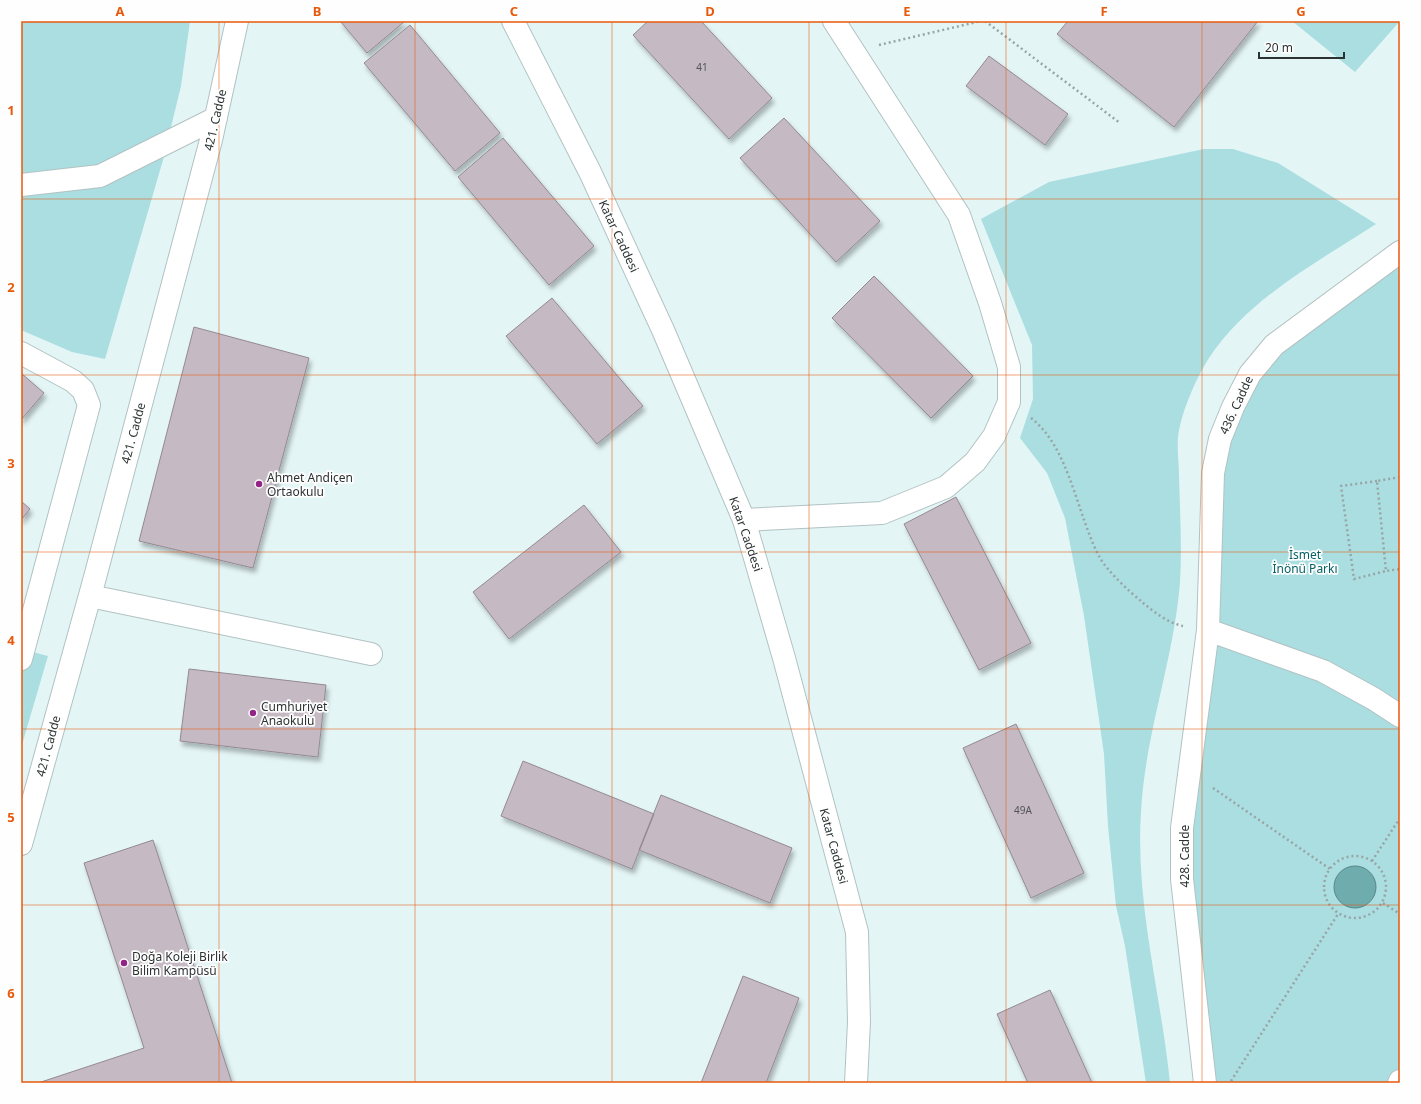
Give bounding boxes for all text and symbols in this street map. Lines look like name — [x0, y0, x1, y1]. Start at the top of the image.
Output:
text: A — [116, 2, 125, 20]
text: B — [313, 2, 321, 20]
text: C — [510, 2, 518, 20]
text: D — [705, 2, 715, 20]
text: E — [903, 2, 911, 20]
text: F — [1100, 2, 1108, 20]
text: G — [1296, 2, 1306, 20]
scale bar — [1259, 34, 1344, 60]
text: 20 m — [1265, 39, 1293, 56]
house number: 41 — [696, 60, 708, 74]
street label: 421. Cadde — [200, 87, 230, 152]
text: 1 — [7, 101, 15, 119]
street label: Katar Caddesi — [595, 197, 643, 275]
text: 2 — [7, 278, 15, 296]
street label: 436. Cadde — [1215, 373, 1257, 437]
street label: 421. Cadde — [117, 400, 149, 466]
text: 3 — [7, 454, 15, 472]
place label: Ahmet Andiçen Ortaokulu — [267, 469, 353, 500]
marker: Ahmet Andiçen Ortaokulu — [254, 479, 264, 489]
street label: Katar Caddesi — [725, 494, 767, 574]
park label: İsmet İnönü Parkı — [1272, 546, 1338, 577]
text: 4 — [7, 631, 15, 649]
place label: Cumhuriyet Anaokulu — [261, 698, 328, 729]
marker: Cumhuriyet Anaokulu — [248, 708, 258, 718]
street label: 421. Cadde — [32, 713, 64, 779]
house number: 49A — [1014, 803, 1033, 817]
street label: Katar Caddesi — [816, 806, 852, 886]
text: 5 — [7, 808, 15, 826]
street label: 428. Cadde — [1176, 824, 1193, 887]
place label: Doğa Koleji Birlik Bilim Kampüsü — [132, 948, 228, 979]
marker: Doğa Koleji Birlik Bilim Kampüsü — [119, 958, 129, 968]
text: 6 — [7, 984, 15, 1002]

